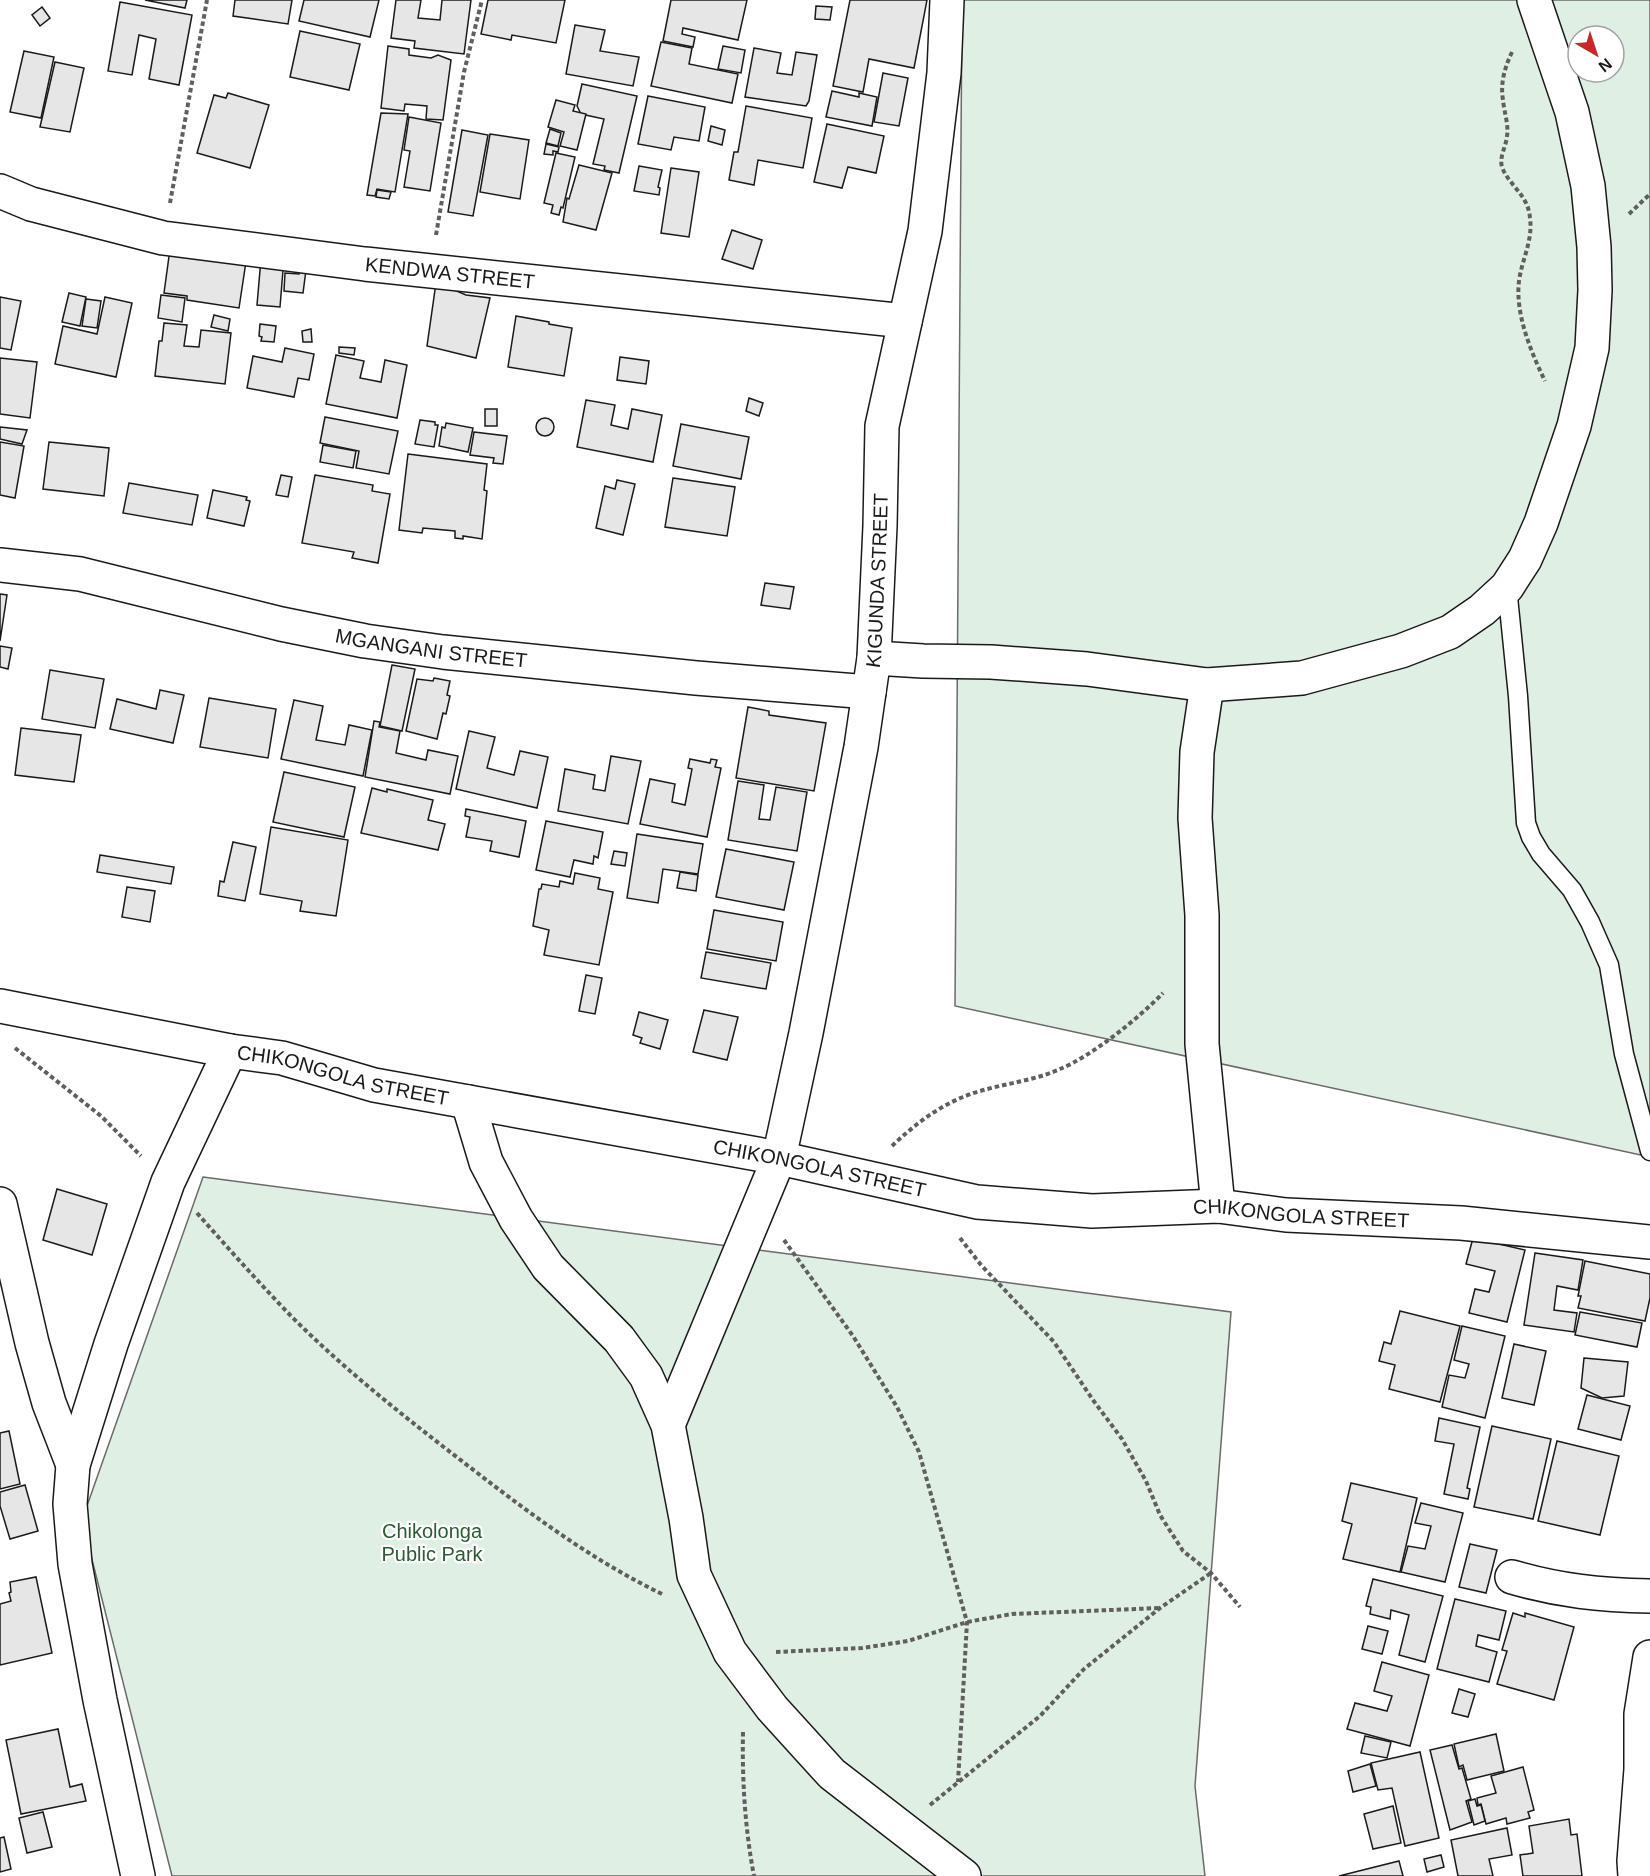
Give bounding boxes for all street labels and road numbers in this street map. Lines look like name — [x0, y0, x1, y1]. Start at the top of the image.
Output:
street label: KENDWA STREET — [364, 253, 536, 293]
street label: KIGUNDA STREET — [862, 493, 892, 669]
street label: MGANGANI STREET — [333, 624, 528, 672]
street label: CHIKONGOLA STREET — [236, 1041, 450, 1109]
street label: CHIKONGOLA STREET — [711, 1135, 928, 1201]
street label: CHIKONGOLA STREET — [1193, 1195, 1410, 1232]

